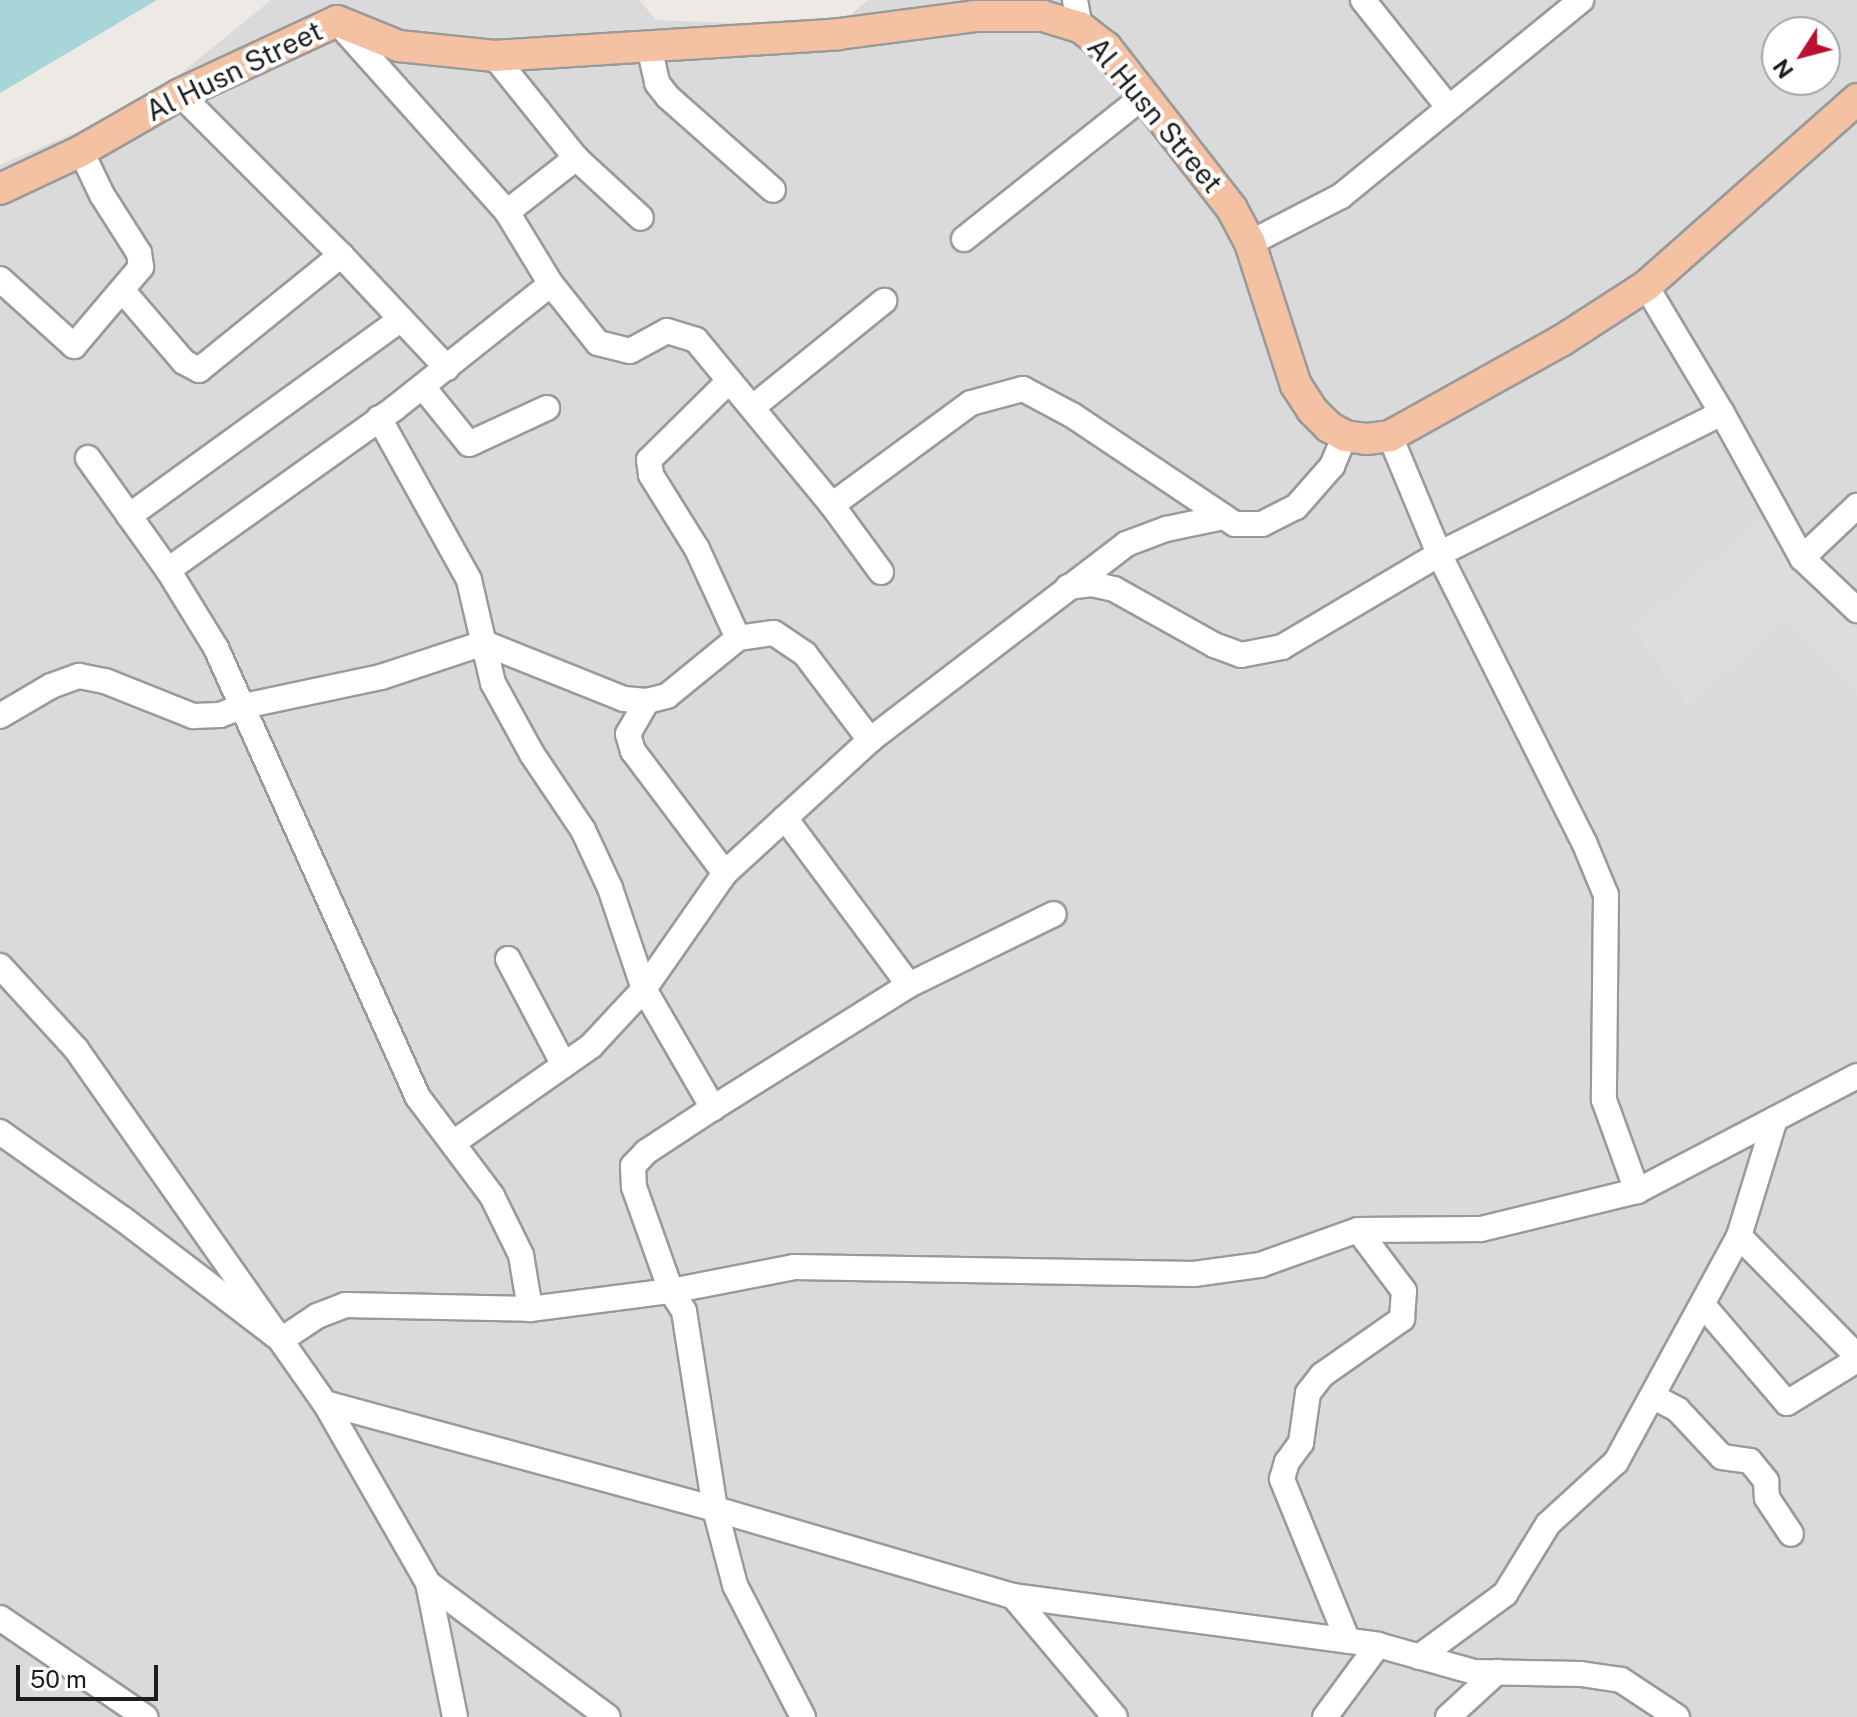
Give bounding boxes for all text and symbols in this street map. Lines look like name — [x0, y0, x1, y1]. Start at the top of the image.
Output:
street label: Al Husn Street — [140, 14, 328, 128]
north arrow — [1761, 16, 1841, 96]
street label: Al Husn Street — [1080, 31, 1230, 199]
text: N — [1768, 54, 1799, 84]
scale bar — [20, 1649, 162, 1699]
text: 50 m — [30, 1665, 87, 1693]

